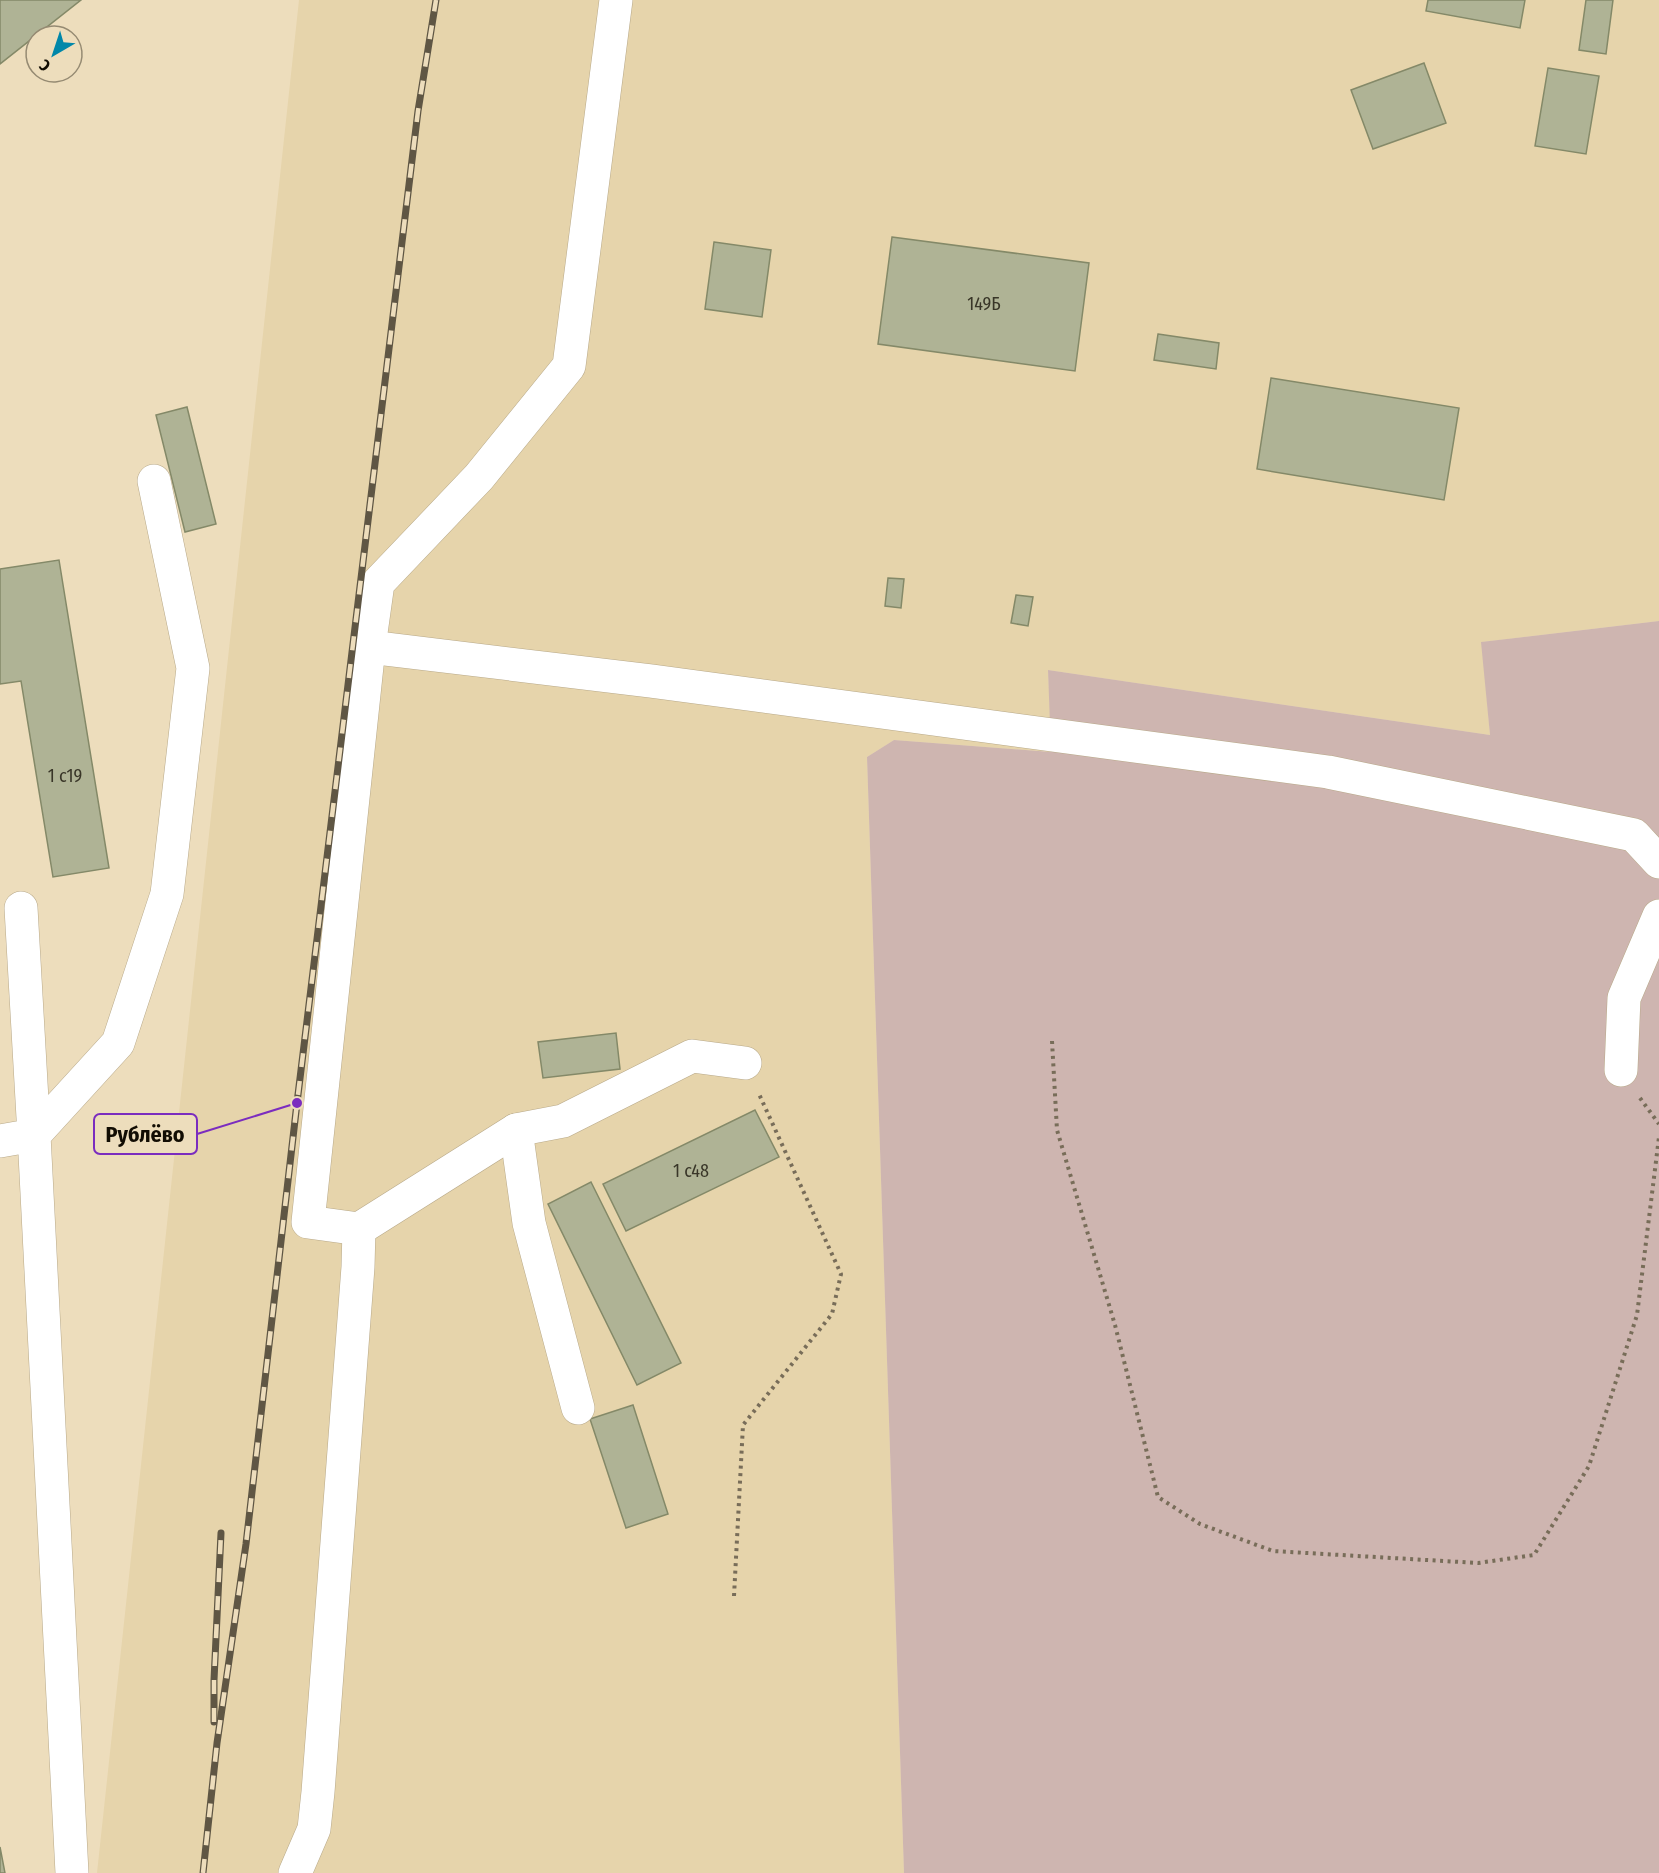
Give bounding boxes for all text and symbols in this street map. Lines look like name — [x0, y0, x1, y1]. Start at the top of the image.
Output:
north arrow — [24, 24, 84, 84]
text: С — [35, 55, 54, 75]
house number: 149Б — [967, 293, 1001, 315]
house number: 1 с19 — [48, 765, 82, 787]
callout: Рублёво — [94, 1114, 197, 1154]
text: Рублёво — [106, 1121, 185, 1148]
house number: 1 с48 — [673, 1160, 709, 1182]

